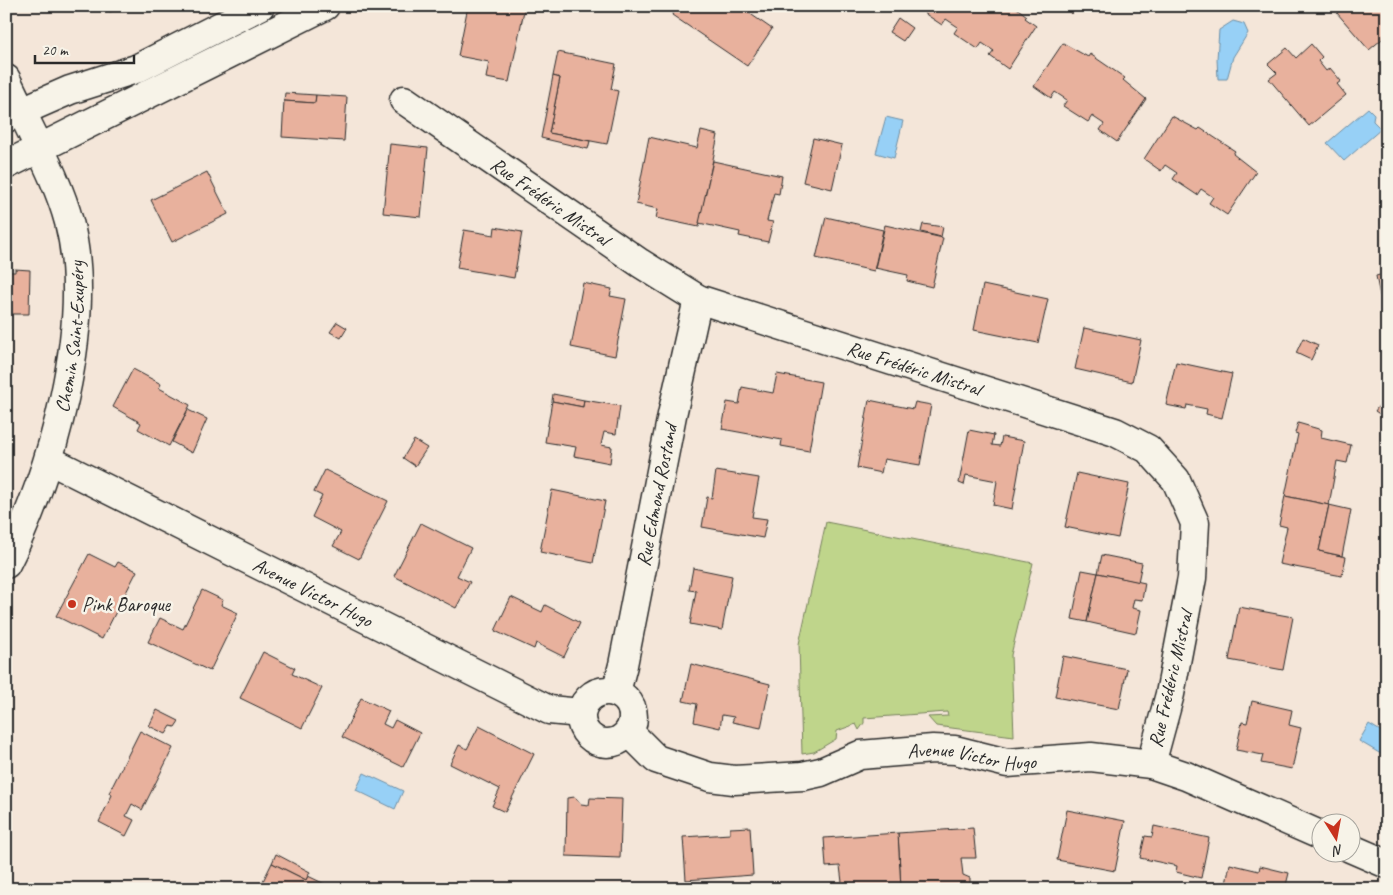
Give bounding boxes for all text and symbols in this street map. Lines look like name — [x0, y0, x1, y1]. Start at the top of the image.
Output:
scale bar — [35, 32, 134, 64]
text: 20 m — [42, 41, 69, 60]
street label: Rue Frédéric Mistral — [486, 152, 618, 254]
street label: Chemin Saint-Exupéry — [49, 259, 90, 415]
street label: Rue Frédéric Mistral — [844, 335, 988, 403]
street label: Rue Edmond Rostand — [631, 419, 684, 568]
street label: Avenue Victor Hugo — [249, 552, 377, 633]
place label: Pink Baroque — [82, 592, 172, 617]
marker: Pink Baroque — [66, 598, 78, 610]
street label: Rue Frédéric Mistral — [1143, 605, 1199, 750]
street label: Avenue Victor Hugo — [906, 737, 1038, 776]
north arrow — [1310, 812, 1360, 862]
text: N — [1330, 841, 1344, 860]

